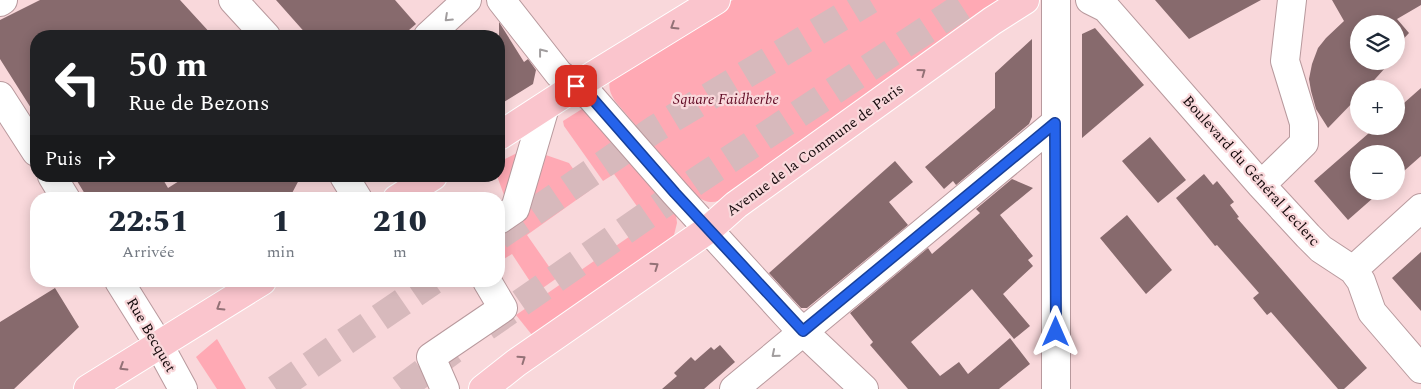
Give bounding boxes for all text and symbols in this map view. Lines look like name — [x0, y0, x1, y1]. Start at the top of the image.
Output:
one-way arrow — [444, 12, 453, 21]
map controls — [1350, 15, 1405, 200]
button: layers — [1350, 15, 1405, 70]
one-way arrow — [671, 19, 680, 29]
text: 50 m — [128, 39, 208, 92]
one-way arrow — [539, 49, 547, 58]
icon: left — [45, 50, 110, 115]
pin — [555, 65, 597, 107]
one-way arrow — [916, 69, 926, 78]
icon: arrive — [562, 72, 590, 100]
street label: Avenue de la Commune de Paris — [722, 78, 908, 222]
button: + — [1350, 80, 1405, 135]
text: Rue de Bezons — [128, 87, 269, 120]
park label: Square Faidherbe — [673, 88, 779, 111]
street label: Boulevard du Général Leclerc — [1177, 90, 1325, 252]
text: Puis — [45, 145, 82, 174]
icon: right — [92, 145, 120, 173]
button: − — [1350, 145, 1405, 200]
text: 22:51 — [108, 199, 189, 245]
text: 1 — [272, 199, 290, 245]
text: 210 — [373, 199, 427, 245]
text: Arrivée — [122, 240, 175, 264]
text: min — [267, 240, 295, 264]
text: m — [393, 240, 407, 264]
one-way arrow — [649, 263, 659, 272]
street label: Rue Becquet — [120, 293, 182, 377]
one-way arrow — [217, 300, 226, 310]
position arrow — [1029, 305, 1081, 357]
one-way arrow — [772, 349, 781, 357]
one-way arrow — [516, 356, 526, 365]
one-way arrow — [120, 360, 129, 370]

